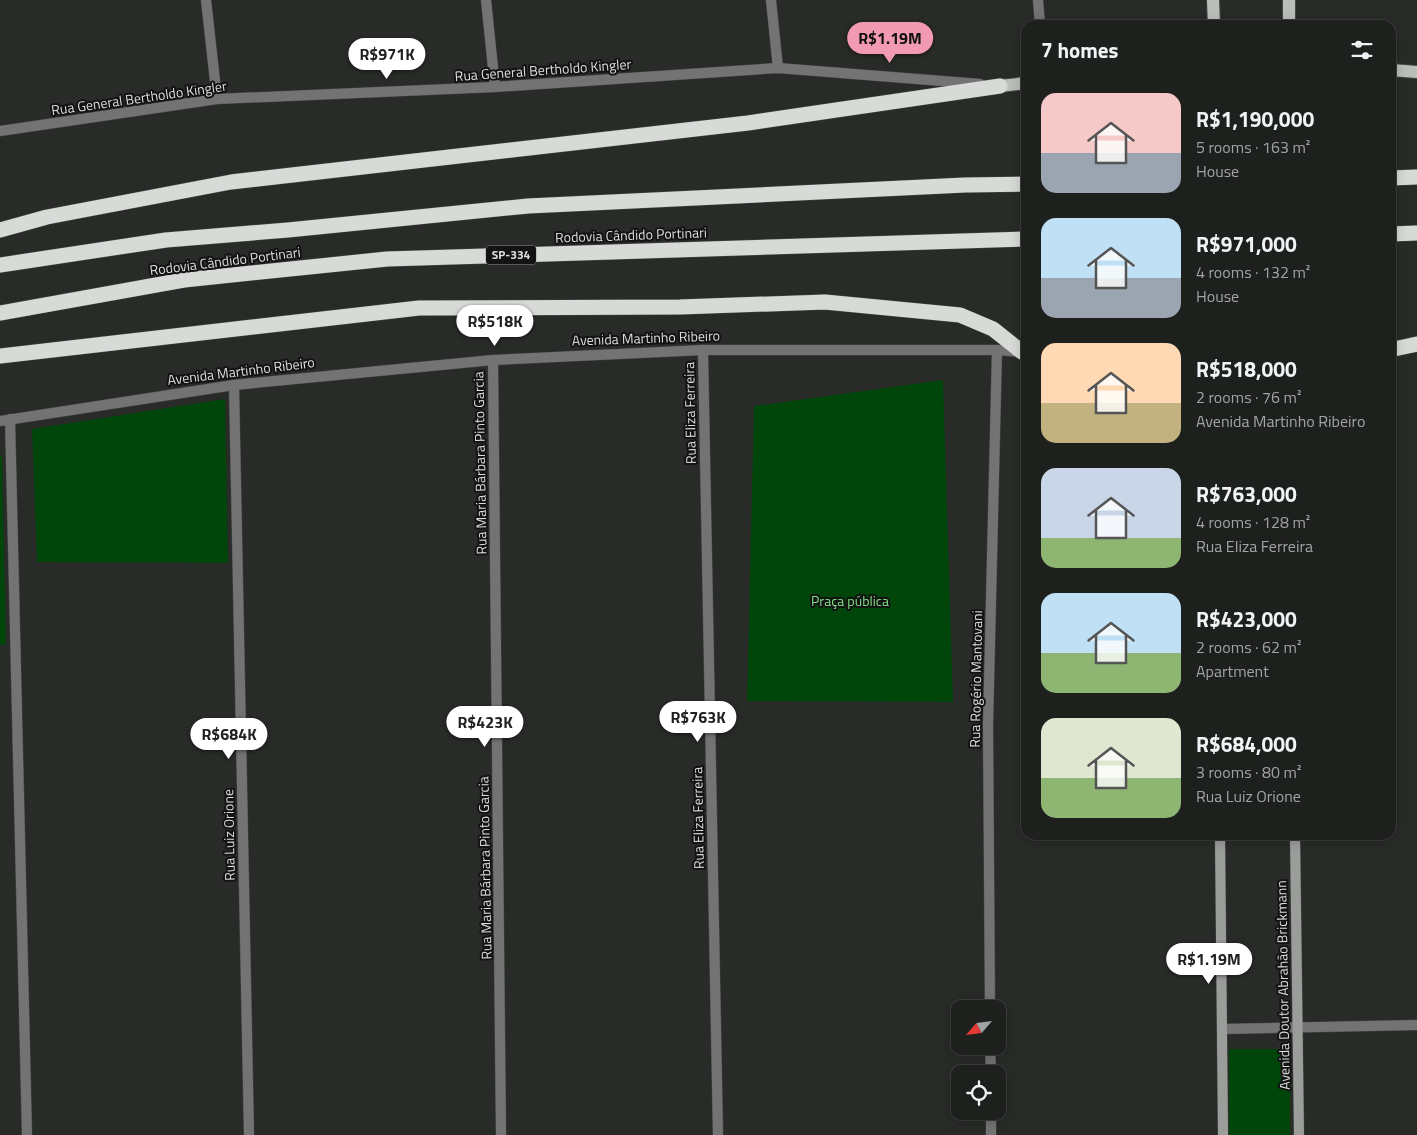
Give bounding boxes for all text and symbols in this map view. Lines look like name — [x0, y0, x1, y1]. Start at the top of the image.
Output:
pin: R$1.19M — [844, 22, 936, 64]
text: R$1.19M — [858, 26, 922, 50]
text: 7 homes — [1041, 34, 1118, 66]
icon: filters — [1348, 36, 1376, 64]
pin: R$971K — [346, 38, 428, 80]
text: R$971K — [359, 42, 415, 66]
street label: Rua General Bertholdo Kingler — [454, 53, 632, 86]
street label: Rua General Bertholdo Kingler — [50, 75, 228, 120]
text: R$1,190,000 — [1196, 103, 1314, 135]
icon: home — [1081, 113, 1141, 173]
text: 5 rooms · 163 m² — [1196, 135, 1310, 159]
text: House — [1196, 159, 1239, 183]
street label: Rodovia Cândido Portinari — [555, 221, 707, 248]
text: R$971,000 — [1196, 228, 1297, 260]
icon: home — [1081, 238, 1141, 298]
street label: Rodovia Cândido Portinari — [148, 241, 302, 280]
road number: SP-334 — [486, 246, 536, 264]
text: 4 rooms · 132 m² — [1196, 260, 1310, 284]
text: House — [1196, 284, 1239, 308]
pin: R$518K — [454, 304, 536, 347]
text: R$518K — [467, 309, 523, 333]
street label: Avenida Martinho Ribeiro — [572, 324, 720, 351]
street label: Avenida Martinho Ribeiro — [166, 351, 316, 390]
text: R$518,000 — [1196, 353, 1297, 385]
street label: Rua Eliza Ferreira — [678, 362, 701, 464]
icon: home — [1081, 363, 1141, 423]
street label: Rua Maria Bárbara Pinto Garcia — [467, 371, 492, 555]
text: 2 rooms · 76 m² — [1196, 385, 1301, 409]
text: Avenida Martinho Ribeiro — [1196, 409, 1365, 433]
text: R$763,000 — [1196, 478, 1297, 510]
icon: home — [1081, 488, 1141, 548]
text: 4 rooms · 128 m² — [1196, 510, 1310, 534]
text: Rua Eliza Ferreira — [1196, 534, 1313, 558]
park label: Praça pública — [811, 590, 889, 611]
text: R$423,000 — [1196, 603, 1297, 635]
street label: Rua Rogério Mantovani — [964, 610, 987, 748]
icon: home — [1081, 613, 1141, 673]
text: 2 rooms · 62 m² — [1196, 635, 1301, 659]
text: Apartment — [1196, 659, 1269, 683]
pin: R$763K — [657, 700, 739, 743]
text: R$763K — [670, 705, 726, 729]
pin: R$423K — [444, 706, 526, 748]
text: R$423K — [457, 710, 513, 734]
pin: R$684K — [188, 718, 270, 760]
text: R$684K — [201, 722, 257, 746]
text: R$684,000 — [1196, 728, 1297, 760]
icon: home — [1081, 738, 1141, 798]
text: 3 rooms · 80 m² — [1196, 760, 1301, 784]
street label: Rua Eliza Ferreira — [686, 767, 709, 869]
street label: Rua Maria Bárbara Pinto Garcia — [472, 776, 497, 960]
text: Rua Luiz Orione — [1196, 784, 1301, 808]
street label: Rua Luiz Orione — [217, 789, 240, 881]
street label: Avenida Doutor Abrahão Brickmann — [1270, 880, 1295, 1090]
pin: R$1.19M — [1163, 942, 1255, 985]
text: R$1.19M — [1177, 947, 1241, 971]
north arrow — [951, 1000, 1006, 1055]
map controls — [951, 1000, 1006, 1120]
button: locate — [951, 1065, 1006, 1120]

